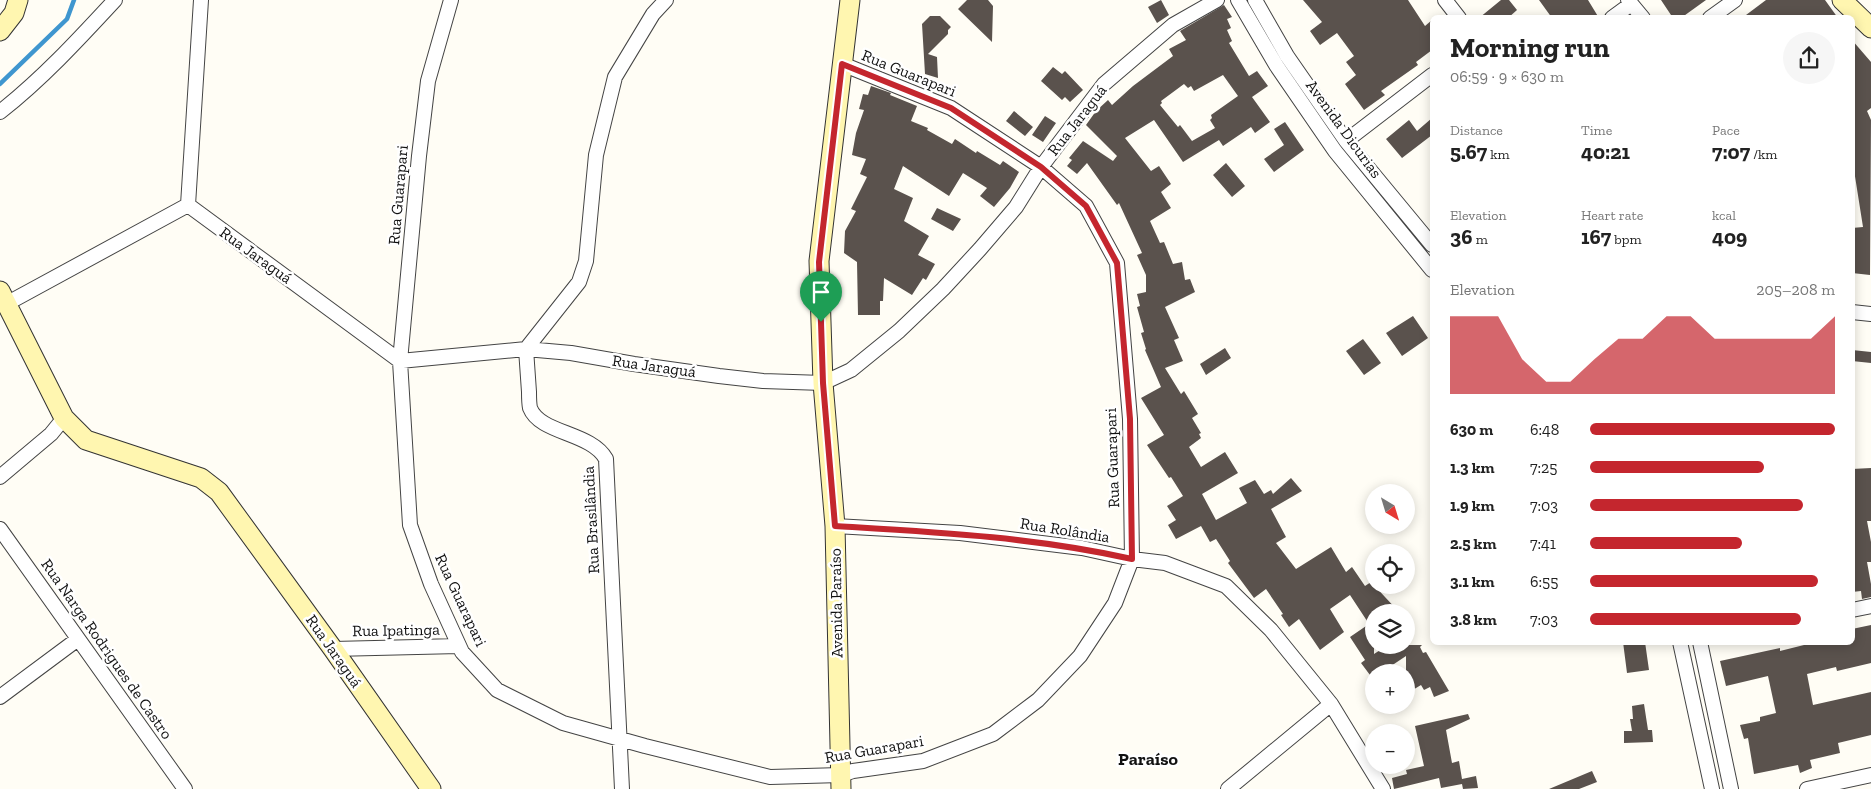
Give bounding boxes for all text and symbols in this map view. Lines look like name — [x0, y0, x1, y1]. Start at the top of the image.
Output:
text: Morning run — [1450, 31, 1610, 64]
button: share — [1783, 32, 1835, 84]
street label: Rua Guarapari — [859, 45, 959, 101]
text: 06:59 · 9 × 630 m — [1450, 67, 1564, 86]
street label: Avenida Dicurias — [1302, 76, 1386, 182]
street label: Rua Jaraguá — [1044, 81, 1111, 159]
text: Distance — [1450, 122, 1503, 139]
text: Time — [1581, 122, 1612, 139]
text: Pace — [1712, 122, 1740, 139]
text: 5.67 — [1450, 139, 1487, 164]
text: 40:21 — [1581, 139, 1630, 164]
text: 7:07 — [1712, 139, 1750, 164]
street label: Rua Guarapari — [384, 144, 412, 246]
text: km — [1487, 146, 1510, 163]
text: /km — [1750, 146, 1777, 163]
text: Elevation — [1450, 207, 1507, 224]
text: Heart rate — [1581, 207, 1643, 224]
text: kcal — [1712, 207, 1736, 224]
street label: Rua Jaraguá — [216, 223, 296, 288]
text: 36 — [1450, 224, 1472, 249]
text: 167 — [1581, 224, 1611, 249]
text: 409 — [1712, 224, 1747, 249]
text: m — [1472, 231, 1488, 248]
text: bpm — [1611, 231, 1642, 248]
pin — [800, 271, 842, 322]
icon: arrive — [807, 278, 835, 306]
text: Elevation — [1450, 280, 1515, 299]
text: 205–208 m — [1756, 280, 1835, 299]
street label: Rua Jaraguá — [611, 351, 697, 381]
street label: Rua Guarapari — [1101, 407, 1123, 508]
text: 630 m — [1450, 420, 1493, 439]
text: 6:48 — [1530, 420, 1559, 439]
text: 1.3 km — [1450, 458, 1495, 477]
text: 7:25 — [1530, 458, 1558, 477]
street label: Rua Brasilândia — [579, 465, 603, 574]
north arrow — [1365, 484, 1415, 534]
map controls — [1365, 484, 1415, 774]
text: 1.9 km — [1450, 496, 1495, 515]
text: 7:03 — [1530, 496, 1558, 515]
street label: Rua Rolândia — [1019, 514, 1111, 546]
text: 2.5 km — [1450, 534, 1496, 553]
text: 7:41 — [1530, 534, 1556, 553]
button: locate — [1365, 544, 1415, 594]
street label: Avenida Paraíso — [826, 548, 846, 658]
street label: Rua Guarapari — [431, 551, 491, 650]
street label: Rua Narga Rodrigues de Castro — [37, 555, 177, 743]
text: 3.1 km — [1450, 572, 1495, 591]
text: 6:55 — [1530, 572, 1558, 591]
button: layers — [1365, 604, 1415, 654]
text: 3.8 km — [1450, 610, 1497, 629]
text: 7:03 — [1530, 610, 1558, 629]
street label: Rua Jaraguá — [302, 611, 366, 691]
street label: Rua Ipatinga — [352, 620, 440, 640]
button: + — [1365, 664, 1415, 714]
button: − — [1365, 724, 1415, 774]
street label: Rua Guarapari — [823, 731, 925, 767]
district label: Paraíso — [1118, 748, 1179, 770]

